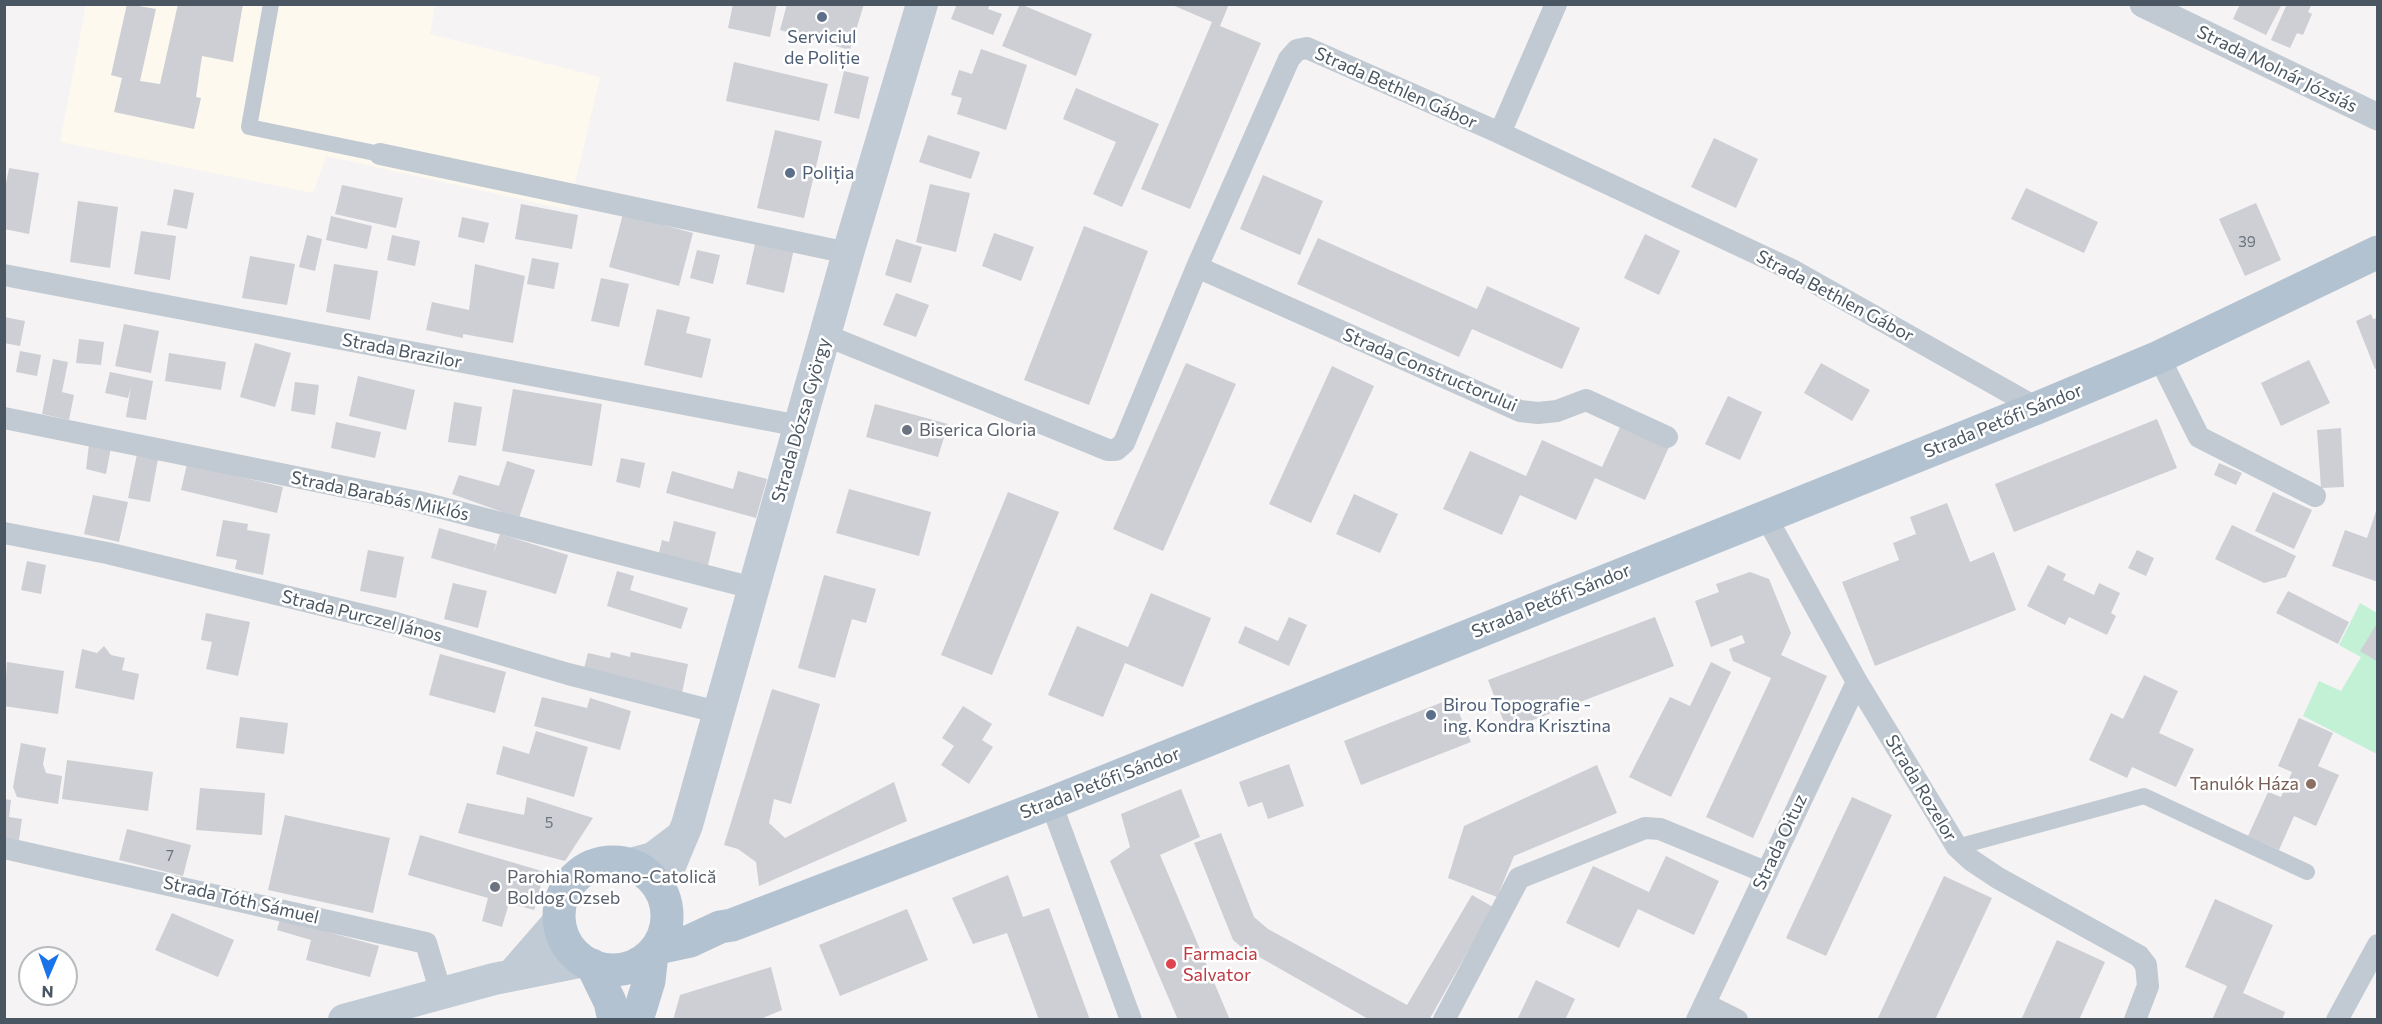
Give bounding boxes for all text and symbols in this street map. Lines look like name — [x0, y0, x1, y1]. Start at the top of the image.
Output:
marker: Serviciul de Poliție — [815, 10, 829, 24]
street label: Strada Molnár Józsiás — [2193, 21, 2361, 117]
place label: Serviciul de Poliție — [784, 26, 860, 68]
street label: Strada Bethlen Gábor — [1312, 43, 1480, 133]
place label: Poliția — [802, 162, 854, 184]
marker: Poliția — [783, 166, 797, 180]
house number: 39 — [2238, 233, 2256, 251]
street label: Strada Bethlen Gábor — [1753, 245, 1917, 347]
street label: Strada Constructorului — [1340, 324, 1520, 416]
street label: Strada Brazilor — [340, 329, 464, 373]
street label: Strada Dózsa György — [767, 335, 835, 505]
street label: Strada Petőfi Sándor — [1920, 379, 2086, 463]
place label: Biserica Gloria — [919, 419, 1036, 441]
marker: Biserica Gloria — [900, 423, 914, 437]
street label: Strada Barabás Miklós — [289, 467, 471, 525]
street label: Strada Petőfi Sándor — [1468, 559, 1634, 643]
street label: Strada Purczel János — [280, 586, 444, 646]
place label: Birou Topografie - ing. Kondra Krisztina — [1443, 694, 1611, 736]
marker: Birou Topografie - ing. Kondra Krisztina — [1424, 708, 1438, 722]
street label: Strada Rozelor — [1881, 731, 1961, 845]
street label: Strada Petőfi Sándor — [1017, 743, 1183, 823]
place label: Tanulók Háza — [2190, 773, 2299, 795]
marker: Tanulók Háza — [2304, 777, 2318, 791]
street label: Strada Oituz — [1748, 791, 1812, 893]
house number: 5 — [545, 814, 553, 832]
house number: 7 — [166, 847, 174, 865]
place label: Parohia Romano-Catolică Boldog Ozseb — [507, 866, 716, 908]
street label: Strada Tóth Sámuel — [161, 872, 321, 928]
marker: Parohia Romano-Catolică Boldog Ozseb — [488, 880, 502, 894]
place label: Farmacia Salvator — [1183, 943, 1258, 986]
north arrow — [18, 946, 78, 1006]
marker: Farmacia Salvator — [1164, 957, 1178, 971]
text: N — [41, 983, 54, 1002]

